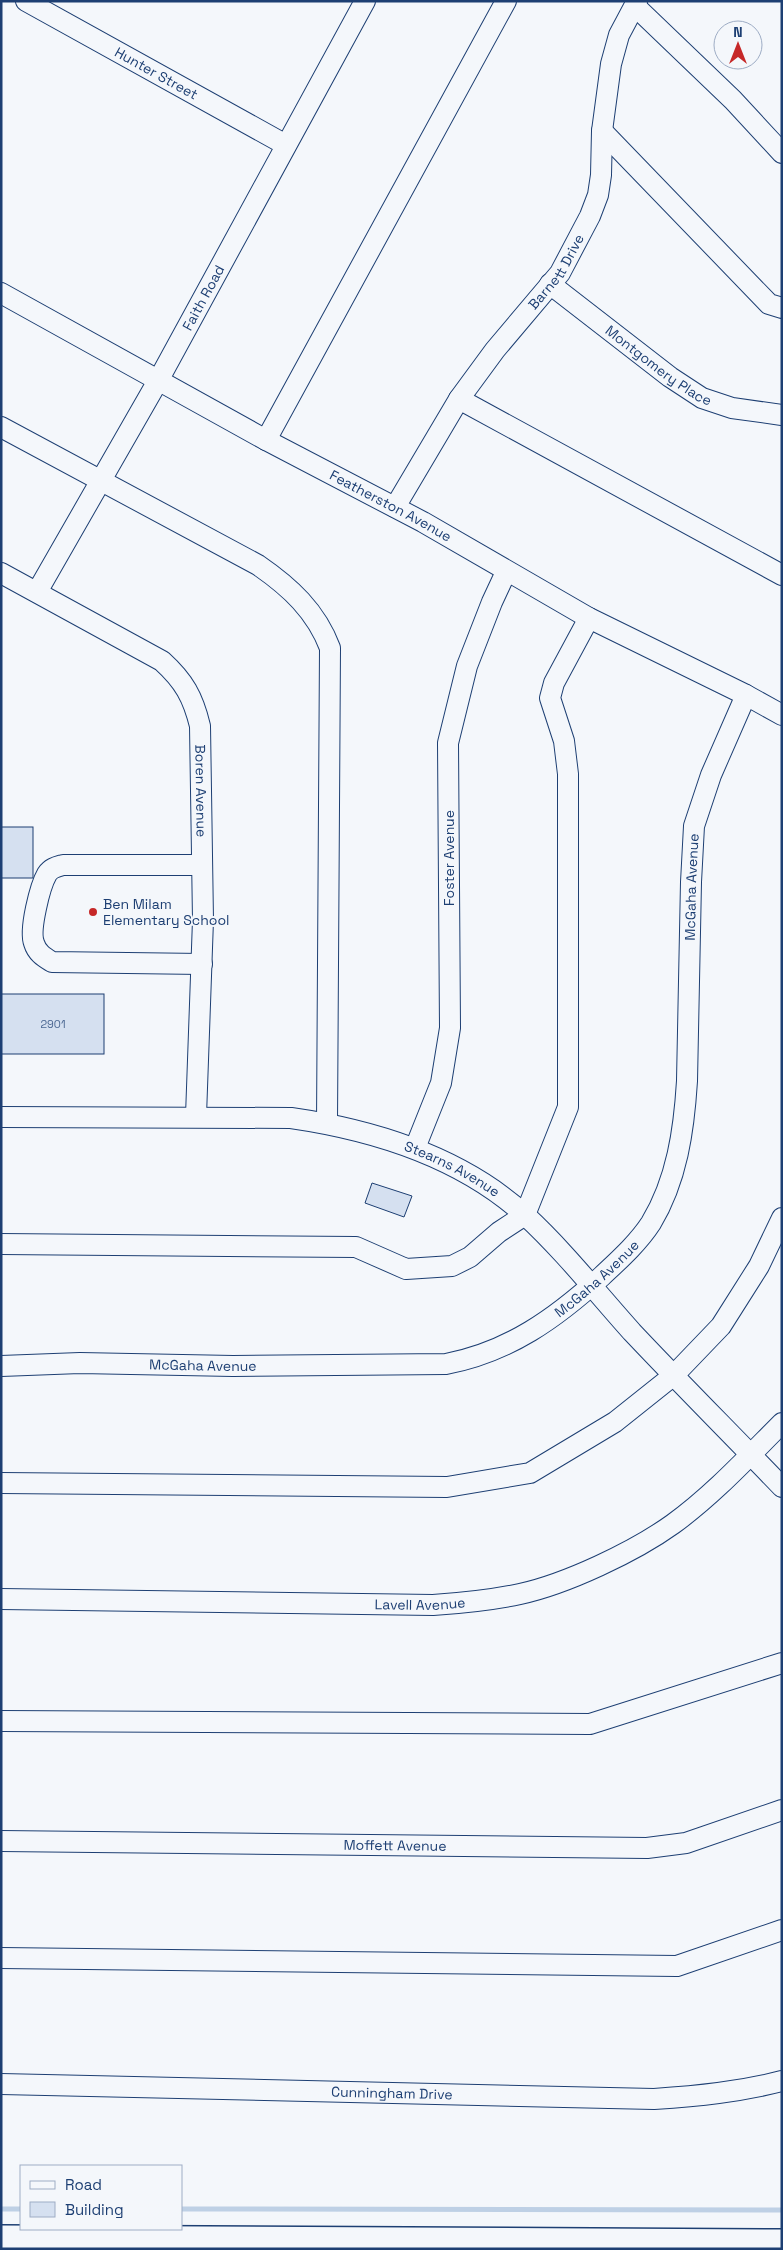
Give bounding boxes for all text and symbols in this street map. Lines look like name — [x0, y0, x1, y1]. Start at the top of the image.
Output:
north arrow — [713, 20, 763, 70]
text: N — [733, 23, 743, 41]
street label: Hunter Street — [112, 43, 201, 103]
street label: Barnett Drive — [524, 231, 588, 313]
street label: Faith Road — [178, 262, 228, 334]
street label: Montgomery Place — [602, 321, 714, 410]
street label: Featherston Avenue — [327, 466, 455, 546]
street label: Boren Avenue — [191, 744, 211, 837]
street label: Foster Avenue — [440, 810, 458, 906]
street label: McGaha Avenue — [681, 833, 703, 941]
place label: Ben Milam Elementary School — [103, 895, 229, 929]
marker: Ben Milam Elementary School — [87, 906, 99, 918]
house number: 2901 — [41, 1017, 66, 1031]
street label: Stearns Avenue — [402, 1137, 503, 1201]
street label: McGaha Avenue — [551, 1236, 643, 1321]
street label: McGaha Avenue — [149, 1355, 257, 1375]
street label: Lavell Avenue — [374, 1593, 466, 1614]
street label: Moffett Avenue — [343, 1836, 447, 1855]
street label: Cunningham Drive — [331, 2083, 453, 2103]
legend — [20, 2165, 182, 2230]
text: Road — [65, 2175, 102, 2194]
text: Building — [65, 2200, 124, 2219]

